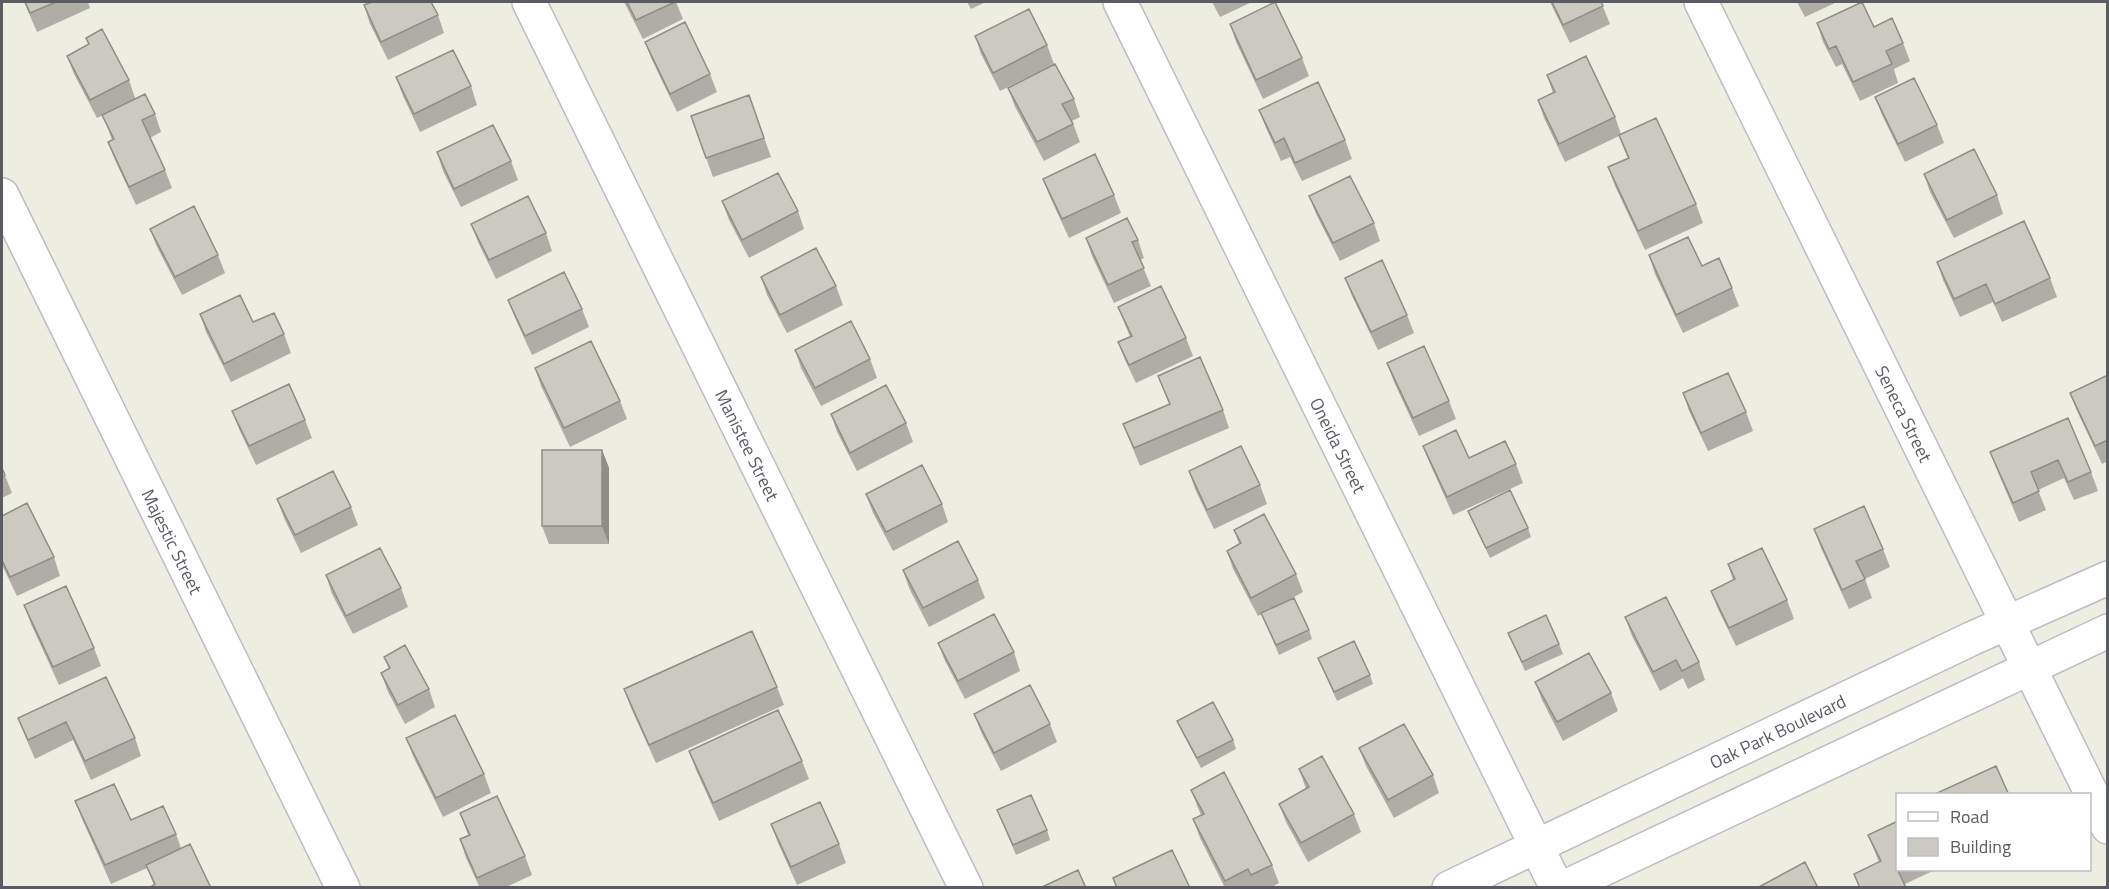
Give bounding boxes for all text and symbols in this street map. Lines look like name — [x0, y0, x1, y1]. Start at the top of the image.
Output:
street label: Seneca Street — [1869, 361, 1940, 467]
street label: Manistee Street — [709, 385, 787, 506]
street label: Oneida Street — [1303, 393, 1374, 498]
street label: Majestic Street — [135, 484, 210, 599]
street label: Oak Park Boulevard — [1705, 687, 1850, 775]
legend — [1896, 793, 2091, 871]
text: Road — [1950, 803, 1989, 830]
text: Building — [1950, 833, 2011, 860]

